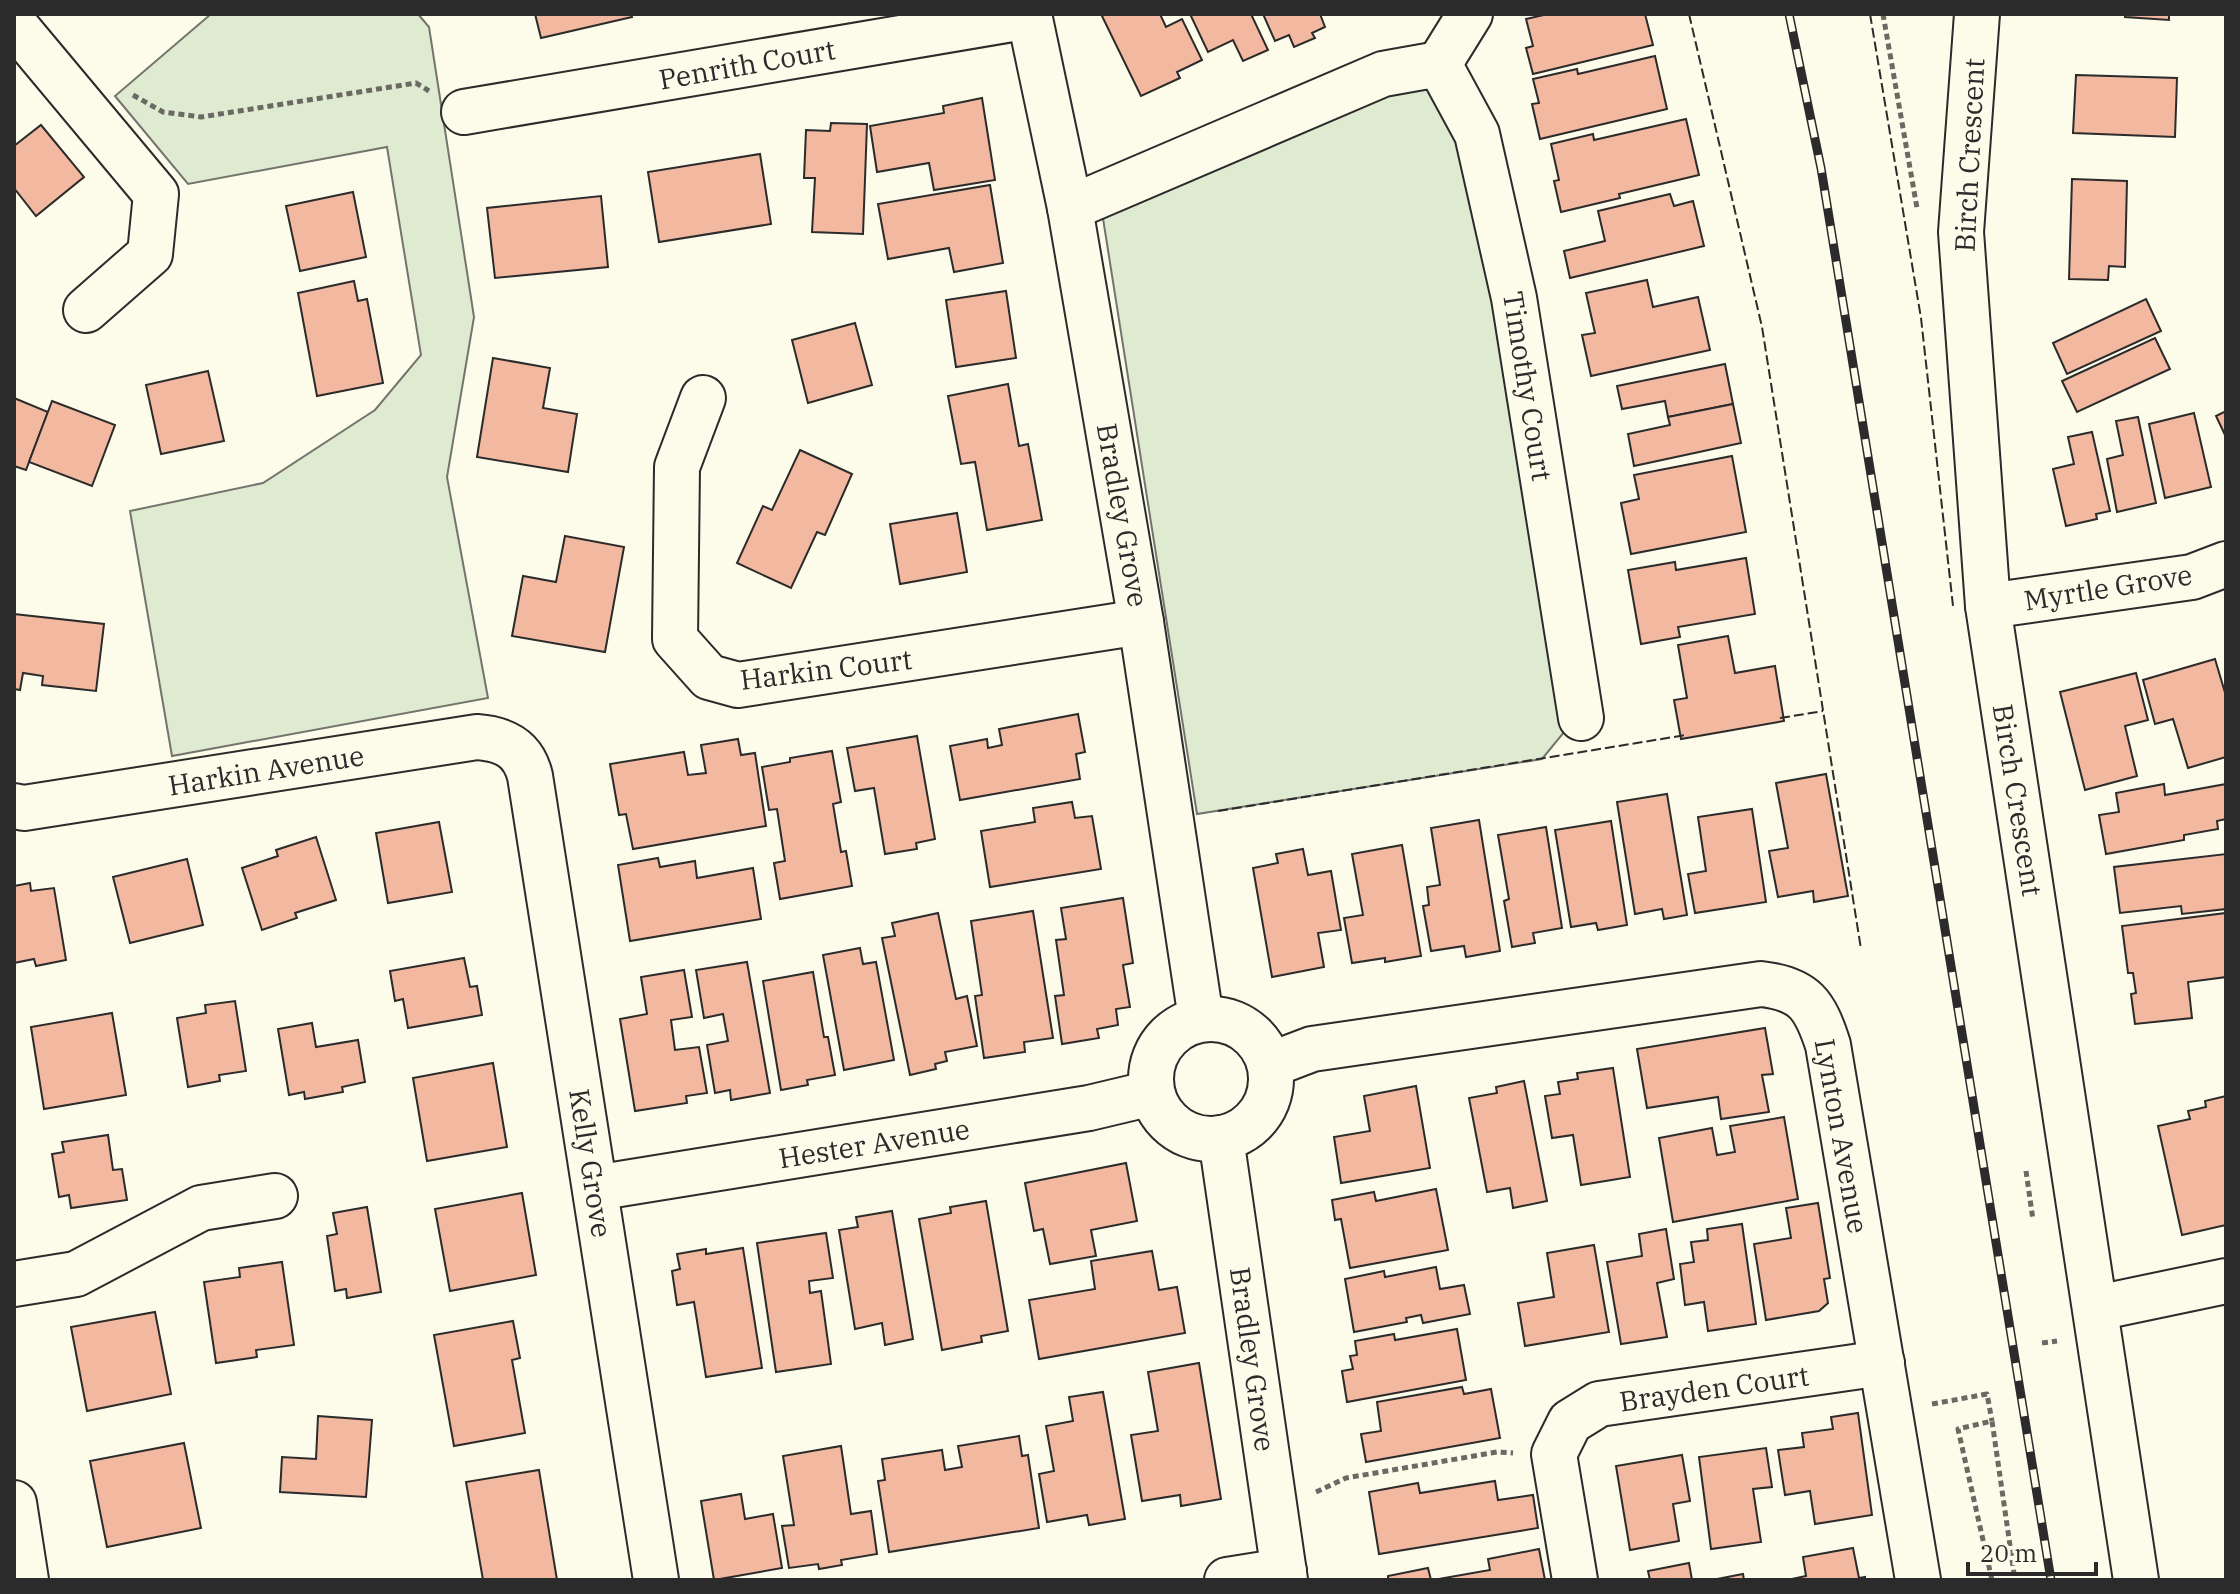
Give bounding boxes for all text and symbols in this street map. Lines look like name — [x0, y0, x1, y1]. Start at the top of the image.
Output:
street label: Penrith Court — [656, 30, 838, 98]
street label: Birch Crescent — [1945, 57, 1993, 253]
street label: Timothy Court — [1495, 288, 1561, 484]
street label: Bradley Grove — [1089, 420, 1157, 610]
street label: Myrtle Grove — [2021, 555, 2195, 619]
street label: Harkin Court — [738, 640, 914, 698]
street label: Birch Crescent — [1985, 701, 2051, 899]
street label: Harkin Avenue — [165, 736, 367, 804]
street label: Lynton Avenue — [1807, 1036, 1877, 1236]
street label: Kelly Grove — [561, 1086, 621, 1240]
street label: Hester Avenue — [776, 1110, 972, 1176]
street label: Bradley Grove — [1222, 1264, 1284, 1454]
street label: Brayden Court — [1617, 1356, 1811, 1420]
scale bar — [1968, 1526, 2096, 1576]
text: 20 m — [1980, 1537, 2037, 1569]

